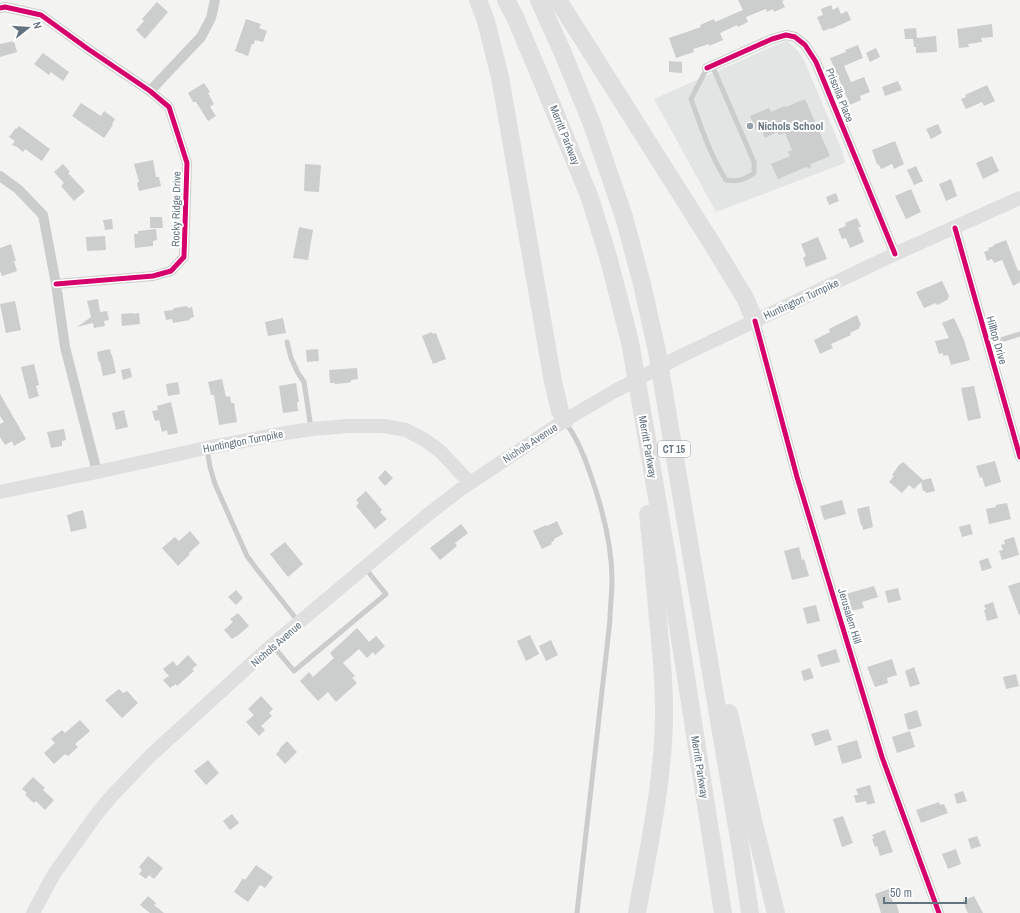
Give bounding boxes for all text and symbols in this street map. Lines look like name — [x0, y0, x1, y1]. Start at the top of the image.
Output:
north arrow — [8, 8, 48, 48]
text: N — [30, 20, 45, 30]
street label: Priscilla Place — [823, 66, 857, 124]
street label: Merritt Parkway — [547, 103, 584, 167]
place label: Nichols School — [758, 119, 823, 133]
marker: Nichols School — [745, 121, 755, 131]
street label: Rocky Ridge Drive — [168, 171, 184, 247]
street label: Huntington Turnpike — [761, 275, 841, 323]
street label: Hilltop Drive — [983, 314, 1011, 366]
street label: Merritt Parkway — [636, 415, 660, 480]
street label: Nichols Avenue — [500, 420, 560, 466]
street label: Huntington Turnpike — [202, 426, 284, 456]
road number: CT 15 — [658, 441, 690, 457]
street label: Jerusalem Hill — [835, 587, 865, 645]
street label: Nichols Avenue — [248, 618, 304, 670]
street label: Merritt Parkway — [688, 735, 712, 800]
scale bar — [884, 879, 966, 905]
text: 50 m — [890, 885, 912, 901]

